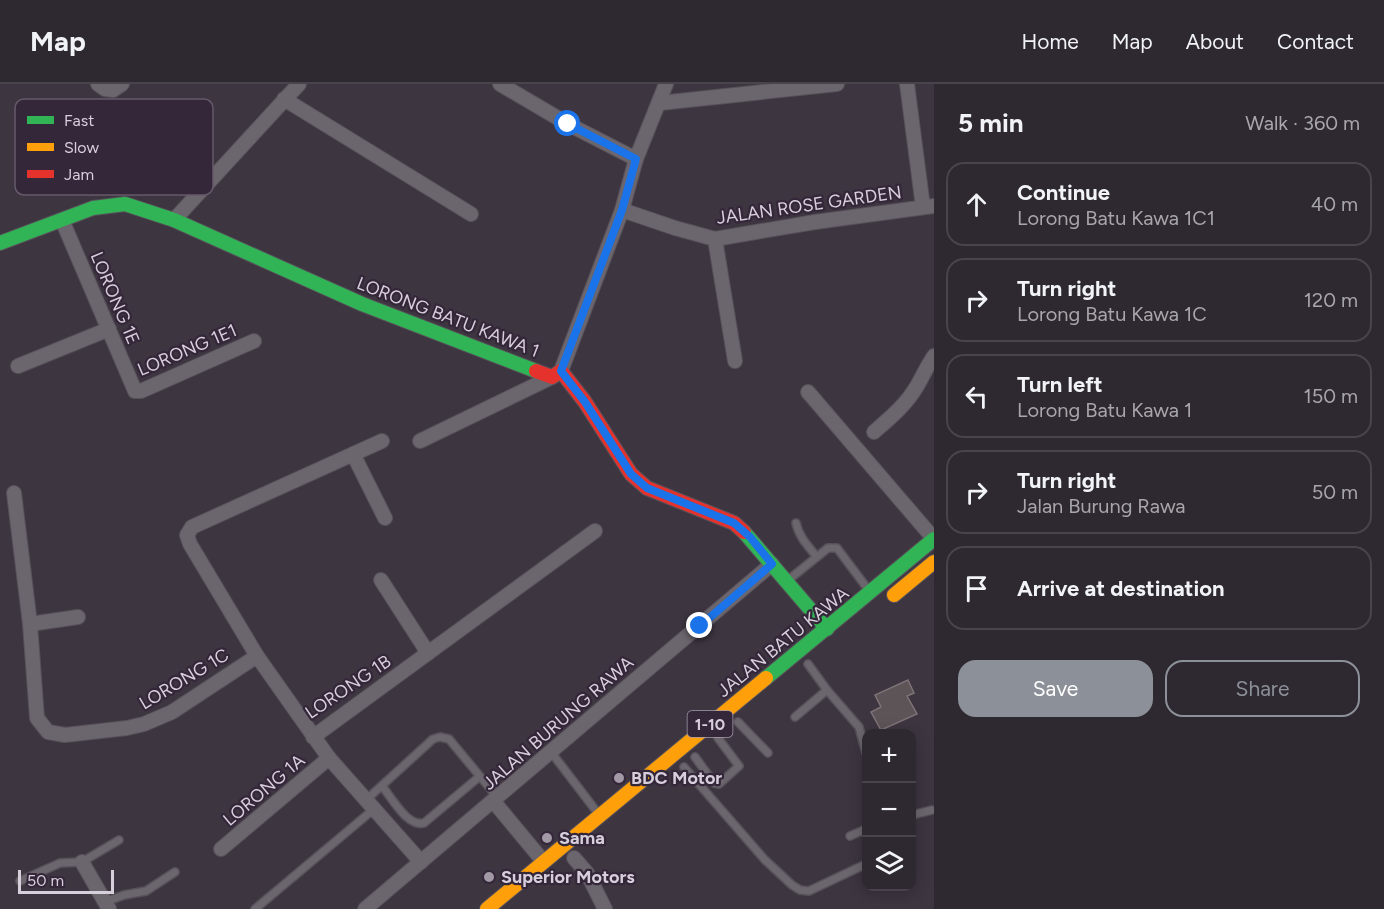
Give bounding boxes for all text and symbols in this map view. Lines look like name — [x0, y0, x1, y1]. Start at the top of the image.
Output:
text: Map — [30, 24, 86, 58]
text: Home — [1022, 29, 1079, 54]
text: Map — [1112, 29, 1153, 54]
text: About — [1186, 29, 1244, 54]
text: Contact — [1277, 29, 1354, 54]
legend — [15, 99, 213, 195]
text: 5 min — [958, 107, 1024, 139]
route start — [554, 110, 580, 136]
text: Fast — [64, 111, 94, 130]
text: Walk · 360 m — [1245, 111, 1360, 135]
text: Slow — [64, 138, 99, 157]
text: Jam — [64, 165, 94, 184]
text: Continue — [1017, 179, 1110, 206]
street label: JALAN ROSE GARDEN — [715, 181, 903, 229]
icon: ahead — [960, 188, 993, 221]
text: 40 m — [1311, 192, 1358, 216]
text: Lorong Batu Kawa 1C1 — [1017, 206, 1215, 230]
street label: LORONG 1E — [86, 248, 144, 348]
street label: LORONG BATU KAWA 1 — [354, 272, 542, 362]
text: Turn right — [1017, 275, 1116, 302]
icon: right — [960, 284, 993, 317]
text: 120 m — [1304, 288, 1358, 312]
text: Lorong Batu Kawa 1C — [1017, 302, 1207, 326]
street label: LORONG 1E1 — [134, 319, 240, 381]
text: Turn left — [1017, 371, 1103, 398]
icon: left — [960, 380, 993, 413]
text: 150 m — [1303, 384, 1358, 408]
text: Lorong Batu Kawa 1 — [1017, 398, 1192, 422]
text: Turn right — [1017, 467, 1116, 494]
icon: right — [960, 476, 993, 509]
text: 50 m — [1312, 480, 1358, 504]
text: Jalan Burung Rawa — [1017, 494, 1186, 518]
icon: arrive — [960, 572, 993, 605]
text: Arrive at destination — [1017, 575, 1225, 602]
street label: JALAN BATU KAWA — [713, 582, 853, 702]
route end — [686, 612, 712, 638]
street label: LORONG 1C — [135, 644, 233, 714]
street label: LORONG 1B — [301, 650, 395, 724]
street label: JALAN BURUNG RAWA — [478, 651, 638, 795]
button: Save — [958, 660, 1153, 717]
button: Share — [1165, 660, 1360, 717]
road number: 1-10 — [688, 711, 732, 737]
map controls — [862, 729, 916, 891]
button: + — [862, 729, 916, 783]
street label: LORONG 1A — [219, 749, 309, 831]
place label: BDC Motor — [631, 767, 722, 789]
marker: BDC Motor — [612, 771, 626, 785]
button: − — [862, 783, 916, 837]
place label: Sama — [559, 827, 605, 849]
marker: Sama — [540, 831, 554, 845]
button: layers — [862, 837, 916, 891]
place label: Superior Motors — [501, 866, 635, 888]
scale bar — [18, 867, 114, 894]
marker: Superior Motors — [482, 870, 496, 884]
text: 50 m — [27, 871, 64, 890]

